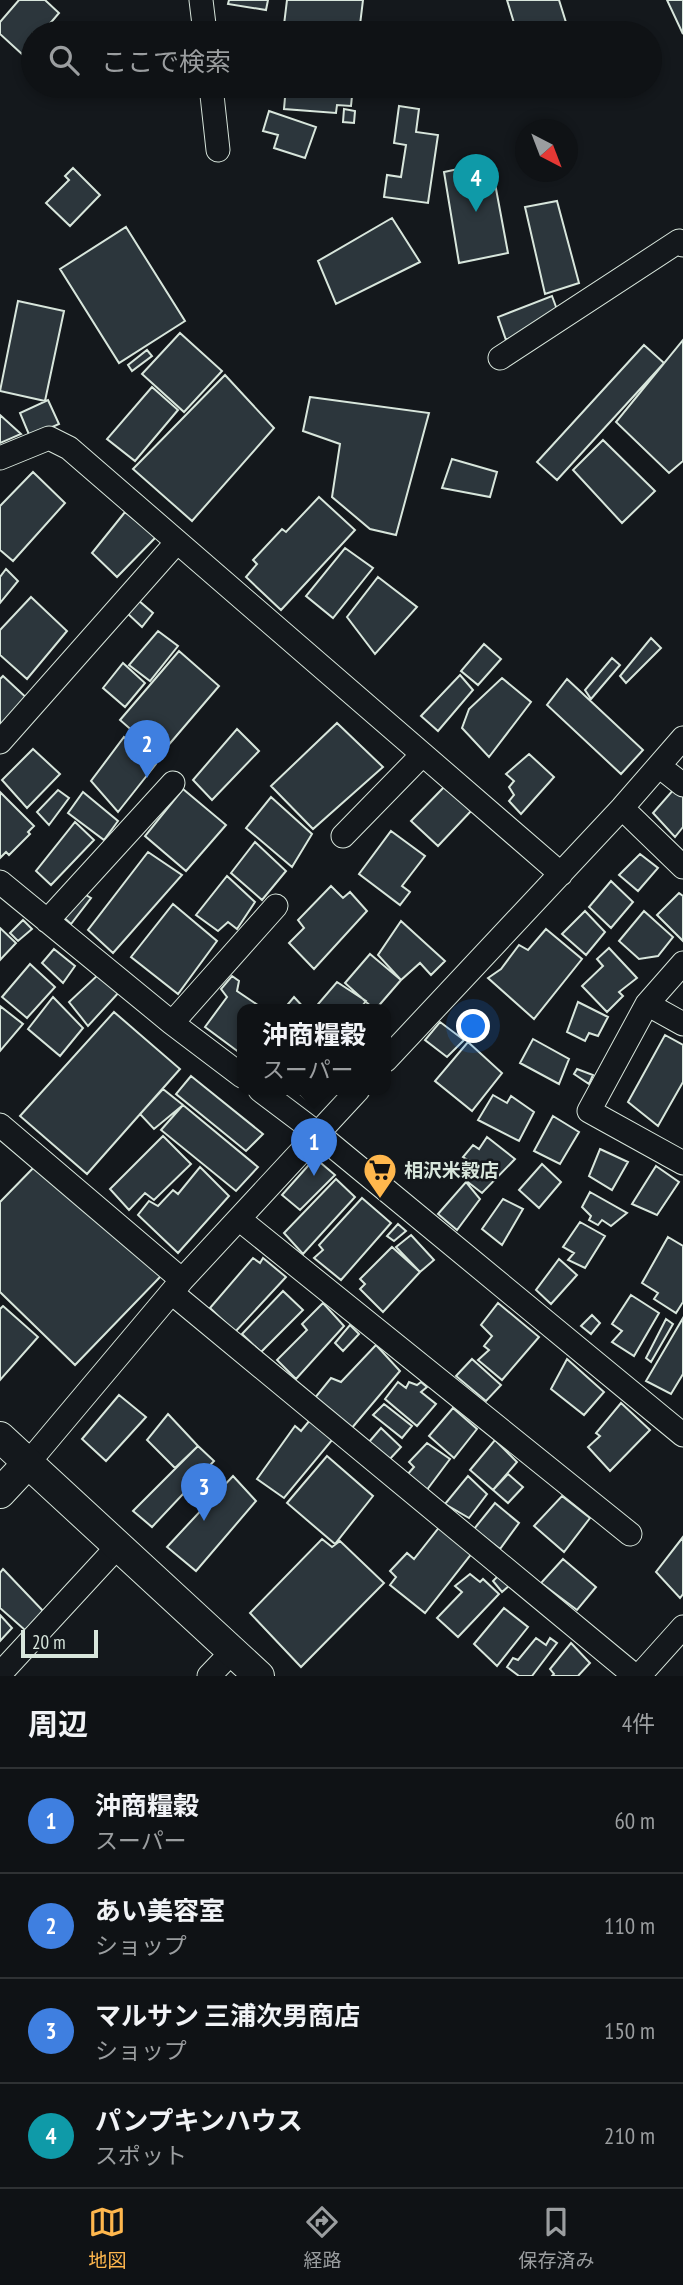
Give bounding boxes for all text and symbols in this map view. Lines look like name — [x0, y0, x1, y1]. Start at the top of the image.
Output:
search box — [21, 21, 662, 98]
icon: search — [45, 41, 83, 79]
text: ここで検索 — [101, 45, 231, 78]
north arrow — [515, 119, 578, 182]
pin: 4 — [453, 154, 499, 212]
pin: 2 — [124, 720, 170, 778]
popup — [237, 1004, 391, 1095]
your location — [456, 1009, 490, 1043]
text: 沖商糧穀 — [262, 1018, 366, 1051]
text: スーパー — [262, 1055, 354, 1084]
pin: 1 — [291, 1118, 337, 1176]
supermarket icon: 相沢米穀店 — [361, 1151, 399, 1200]
place label: 相沢米穀店 — [404, 1158, 499, 1182]
pin: 3 — [181, 1463, 227, 1521]
scale bar — [21, 1627, 98, 1659]
text: 20 m — [32, 1630, 66, 1654]
text: 周辺 — [28, 1704, 88, 1743]
text: 4件 — [622, 1709, 655, 1738]
text: 沖商糧穀 — [95, 1789, 199, 1822]
text: 1 — [46, 1806, 57, 1835]
text: 60 m — [614, 1806, 655, 1835]
text: スーパー — [95, 1826, 187, 1855]
text: あい美容室 — [95, 1894, 225, 1927]
text: 2 — [46, 1911, 57, 1940]
text: 110 m — [604, 1911, 655, 1940]
text: ショップ — [95, 1931, 187, 1960]
text: マルサン 三浦次男商店 — [95, 1999, 360, 2032]
text: 3 — [46, 2016, 57, 2045]
text: 150 m — [604, 2016, 655, 2045]
text: ショップ — [95, 2036, 187, 2065]
text: パンプキンハウス — [95, 2104, 303, 2137]
text: 4 — [46, 2121, 57, 2150]
text: 210 m — [604, 2121, 655, 2150]
text: スポット — [95, 2141, 187, 2170]
tab: 地図 — [88, 2203, 127, 2272]
tab: 経路 — [303, 2203, 342, 2272]
tab: 保存済み — [518, 2203, 595, 2272]

